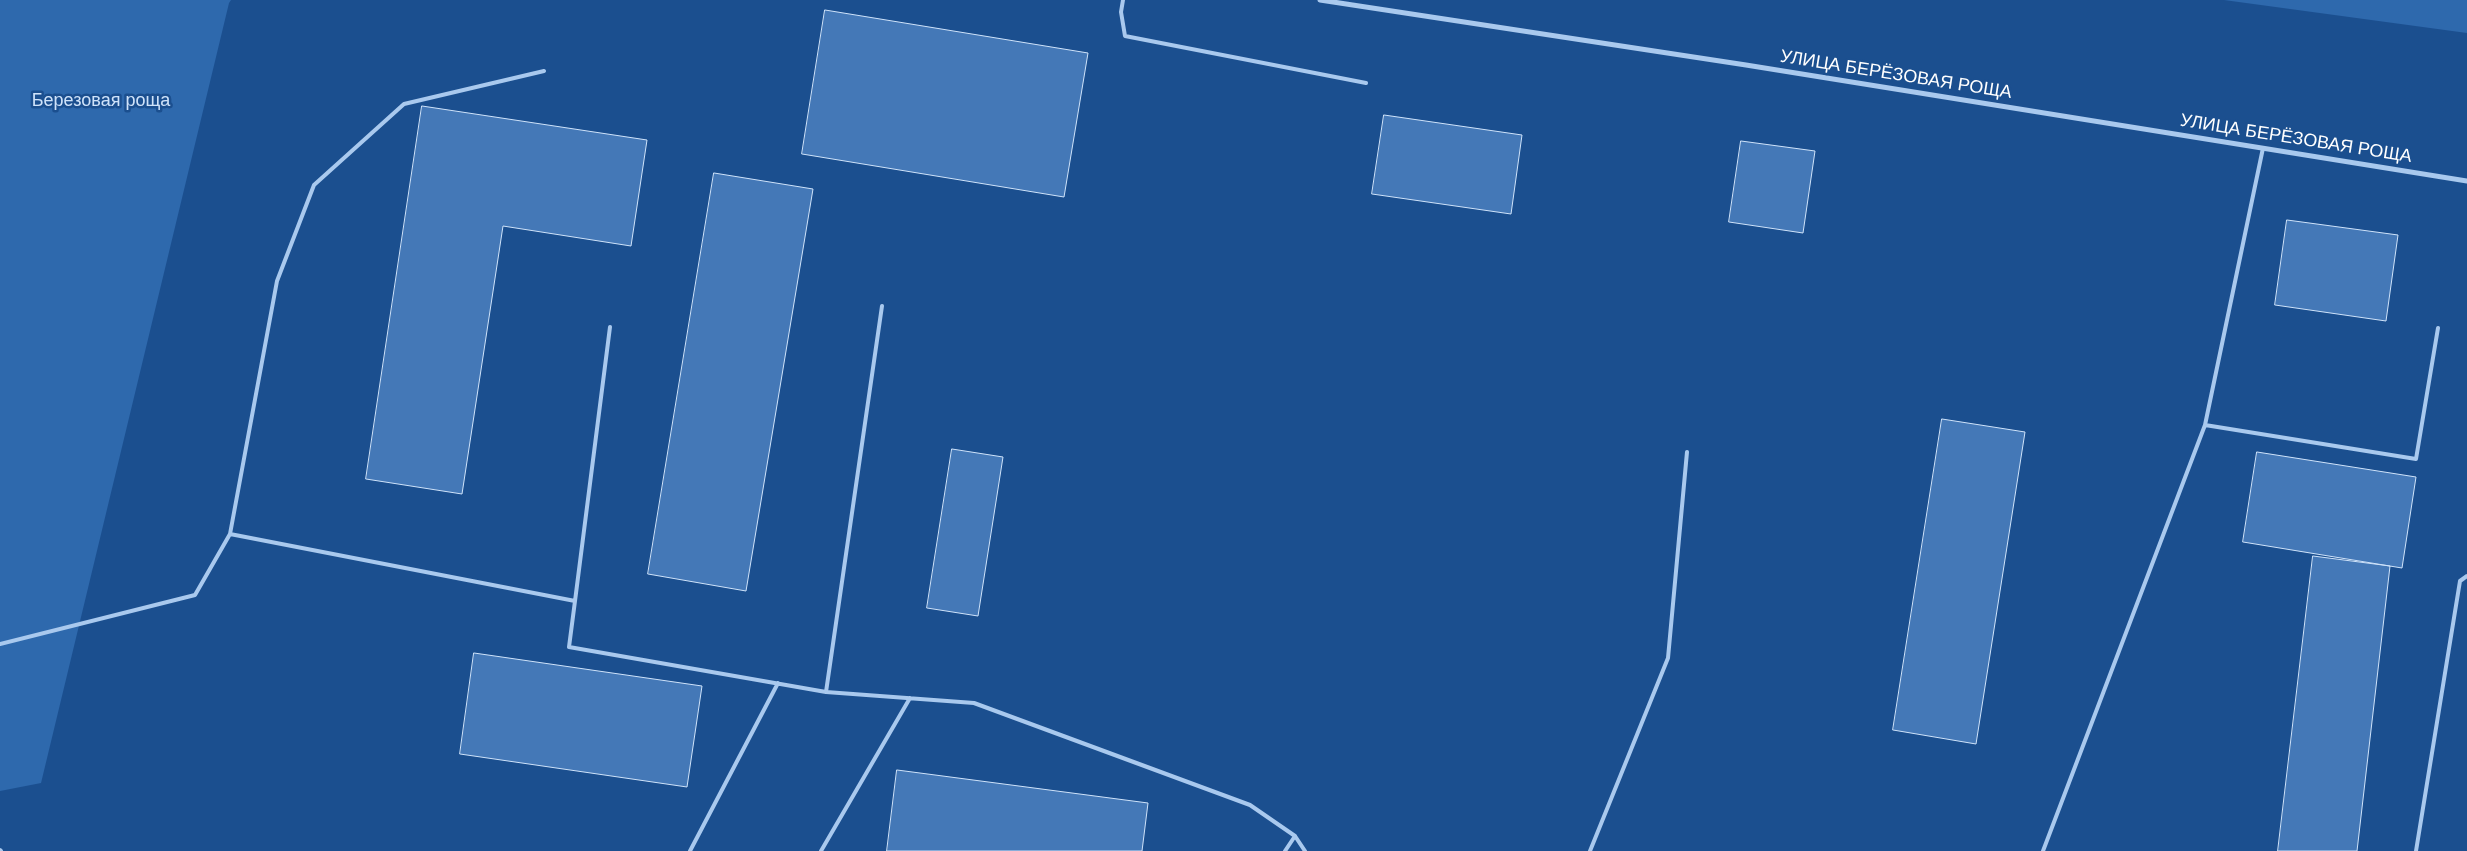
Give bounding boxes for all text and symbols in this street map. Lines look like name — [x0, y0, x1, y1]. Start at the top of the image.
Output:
street label: УЛИЦА БЕРЁЗОВАЯ РОЩА — [1779, 46, 2013, 104]
park label: Березовая роща — [32, 90, 170, 112]
street label: УЛИЦА БЕРЁЗОВАЯ РОЩА — [2179, 110, 2413, 168]

